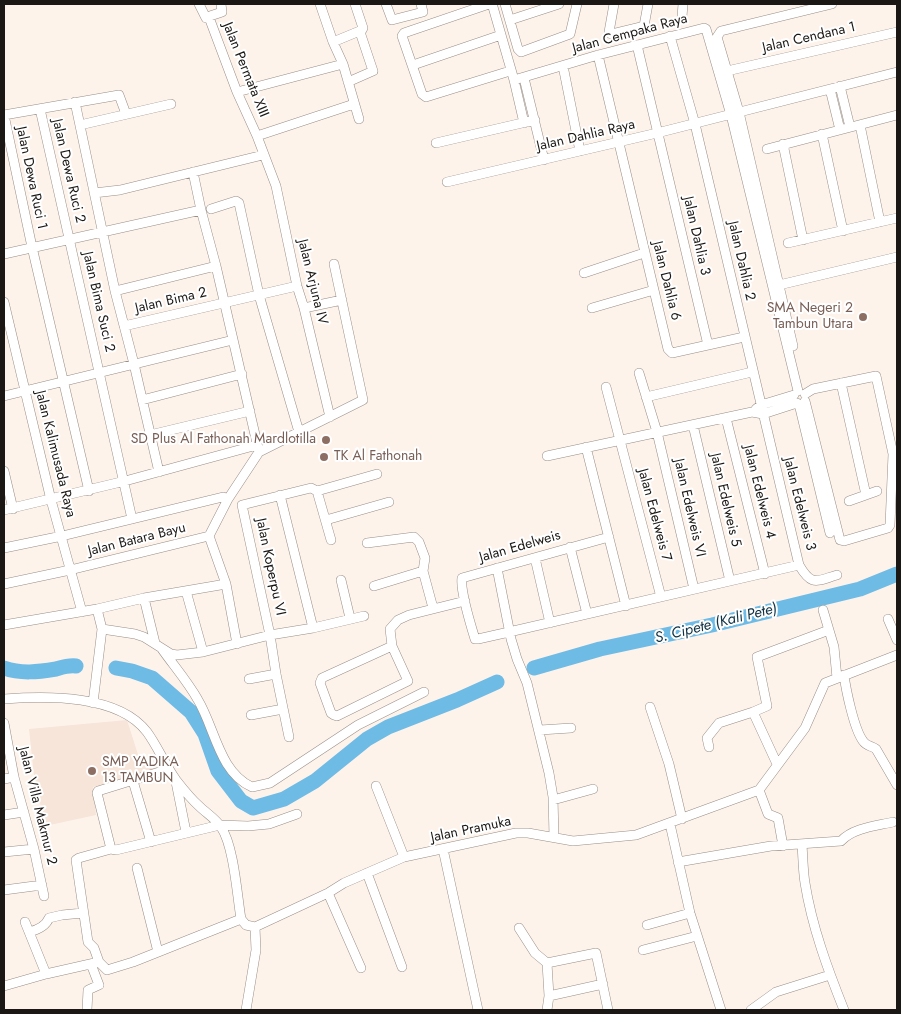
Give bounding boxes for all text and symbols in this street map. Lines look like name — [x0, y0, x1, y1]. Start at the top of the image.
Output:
street label: Jalan Cempaka Raya — [571, 11, 689, 57]
street label: Jalan Cendana 1 — [761, 19, 857, 57]
street label: Jalan Permata XIII — [218, 20, 272, 120]
street label: Jalan Dewa Ruci 2 — [48, 117, 88, 225]
street label: Jalan Dahlia Raya — [535, 117, 637, 155]
street label: Jalan Dewa Ruci 1 — [12, 125, 50, 231]
street label: Jalan Dahlia 3 — [679, 195, 713, 277]
street label: Jalan Dahlia 2 — [724, 220, 758, 302]
street label: Jalan Arjuna IV — [293, 238, 331, 326]
street label: Jalan Dahlia 6 — [648, 240, 684, 322]
street label: Jalan Bima Suci 2 — [78, 250, 118, 354]
street label: Jalan Bima 2 — [134, 285, 208, 317]
place label: SMA Negeri 2 Tambun Utara — [767, 301, 853, 334]
marker: SMA Negeri 2 Tambun Utara — [857, 311, 869, 323]
street label: Jalan Kalimusada Raya — [31, 389, 79, 519]
place label: SD Plus Al Fathonah Mardlotilla — [131, 432, 316, 448]
marker: SD Plus Al Fathonah Mardlotilla — [320, 434, 332, 446]
street label: Jalan Edelweis 4 — [739, 443, 779, 541]
place label: TK Al Fathonah — [334, 449, 422, 465]
marker: TK Al Fathonah — [318, 451, 330, 463]
street label: Jalan Edelweis 5 — [706, 452, 744, 548]
street label: Jalan Edelweis 3 — [779, 456, 819, 552]
street label: Jalan Edelweis VI — [670, 457, 708, 559]
street label: Jalan Edelweis 7 — [634, 467, 674, 563]
street label: Jalan Koperpu VI — [251, 517, 289, 617]
street label: Jalan Batara Bayu — [86, 520, 188, 560]
street label: Jalan Edelweis — [478, 527, 562, 567]
water label: S. Cipete (Kali Pete) — [653, 600, 779, 648]
street label: Jalan Villa Makmur 2 — [14, 745, 60, 867]
place label: SMP YADIKA 13 TAMBUN — [102, 755, 179, 788]
marker: SMP YADIKA 13 TAMBUN — [86, 765, 98, 777]
street label: Jalan Pramuka — [429, 813, 513, 847]

